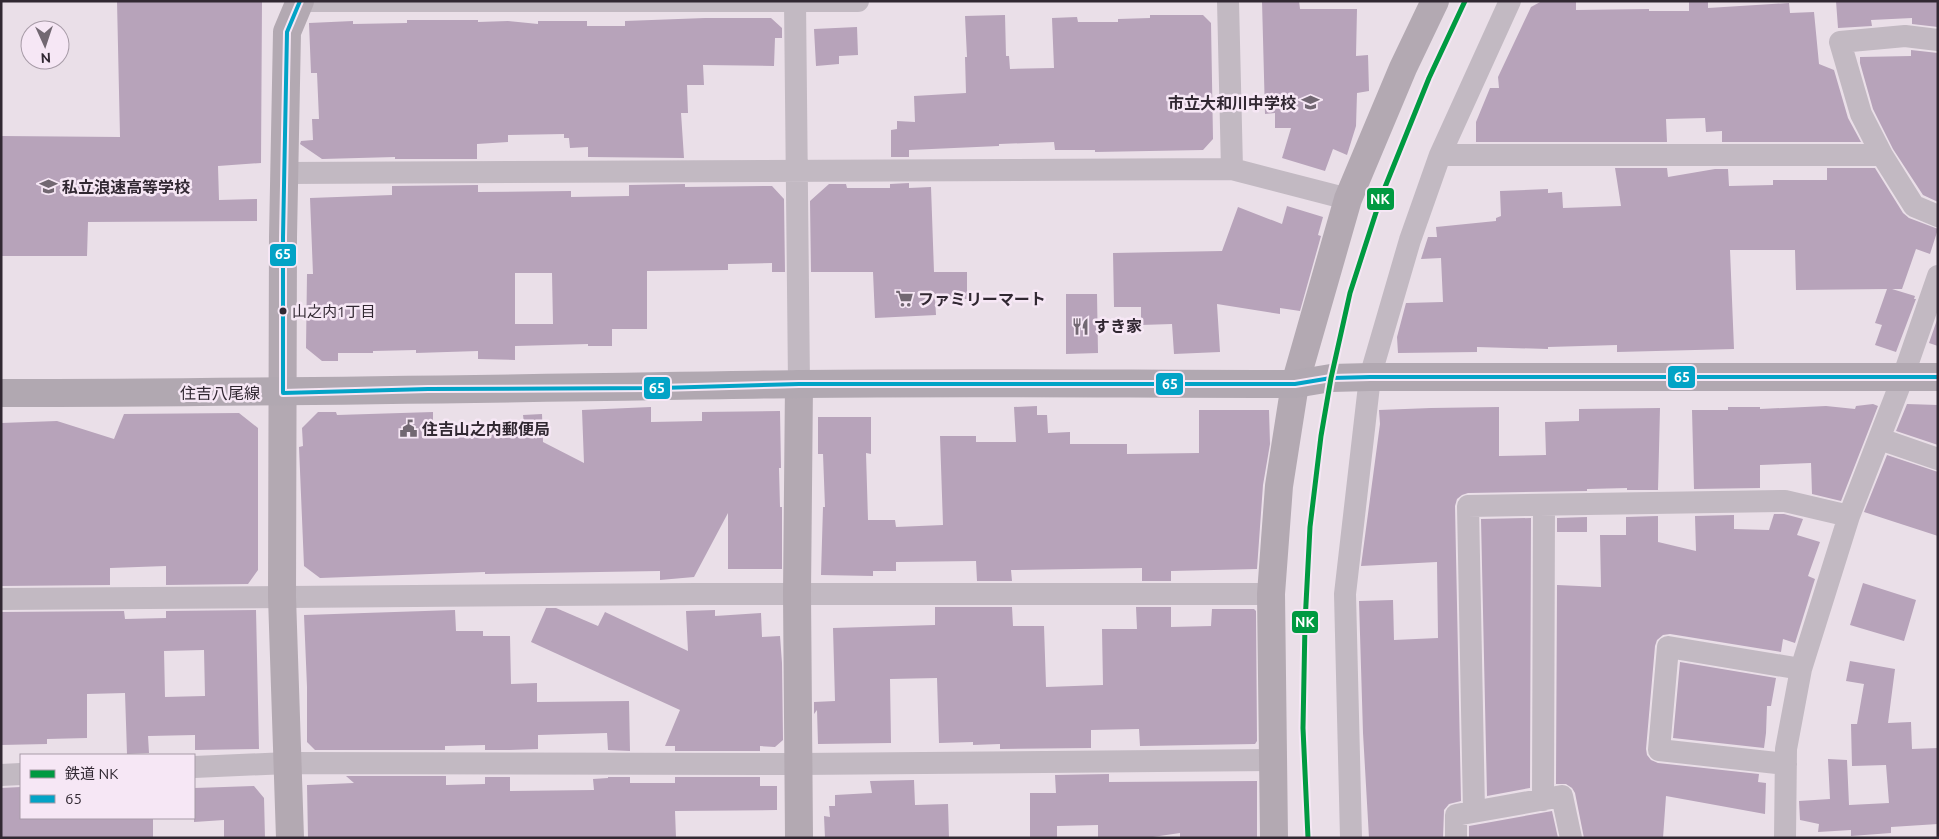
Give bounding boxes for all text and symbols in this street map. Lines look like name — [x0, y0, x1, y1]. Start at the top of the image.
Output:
north arrow — [20, 20, 70, 70]
text: N — [40, 50, 51, 66]
school or university icon: 市立大和川中学校 — [1300, 93, 1320, 113]
place label: 市立大和川中学校 — [1168, 94, 1296, 112]
school or university icon: 私立浪速高等学校 — [38, 177, 58, 197]
place label: 私立浪速高等学校 — [62, 178, 190, 196]
line badge: NK — [1366, 187, 1395, 211]
text: NK — [1370, 191, 1391, 207]
line badge: 65 — [269, 243, 297, 267]
text: 65 — [275, 246, 291, 262]
supermarket icon: ファミリーマート — [894, 289, 914, 309]
place label: ファミリーマート — [918, 290, 1046, 308]
place label: 山之内1丁目 — [292, 303, 375, 320]
marker: 山之内1丁目 — [278, 306, 288, 316]
restaurant icon: すき家 — [1070, 316, 1090, 336]
place label: すき家 — [1094, 317, 1142, 335]
line badge: 65 — [1667, 365, 1696, 389]
text: 65 — [1674, 369, 1690, 385]
line badge: 65 — [1155, 372, 1184, 396]
line badge: 65 — [643, 376, 671, 400]
text: 65 — [1162, 376, 1178, 392]
text: 65 — [649, 380, 665, 396]
street label: 住吉八尾線 — [180, 384, 260, 402]
public building icon: 住吉山之内郵便局 — [398, 419, 418, 439]
place label: 住吉山之内郵便局 — [421, 420, 550, 438]
line badge: NK — [1291, 610, 1319, 634]
text: NK — [1295, 614, 1316, 630]
legend — [20, 754, 195, 819]
text: 鉄道 NK — [65, 765, 118, 782]
text: 65 — [65, 790, 82, 807]

